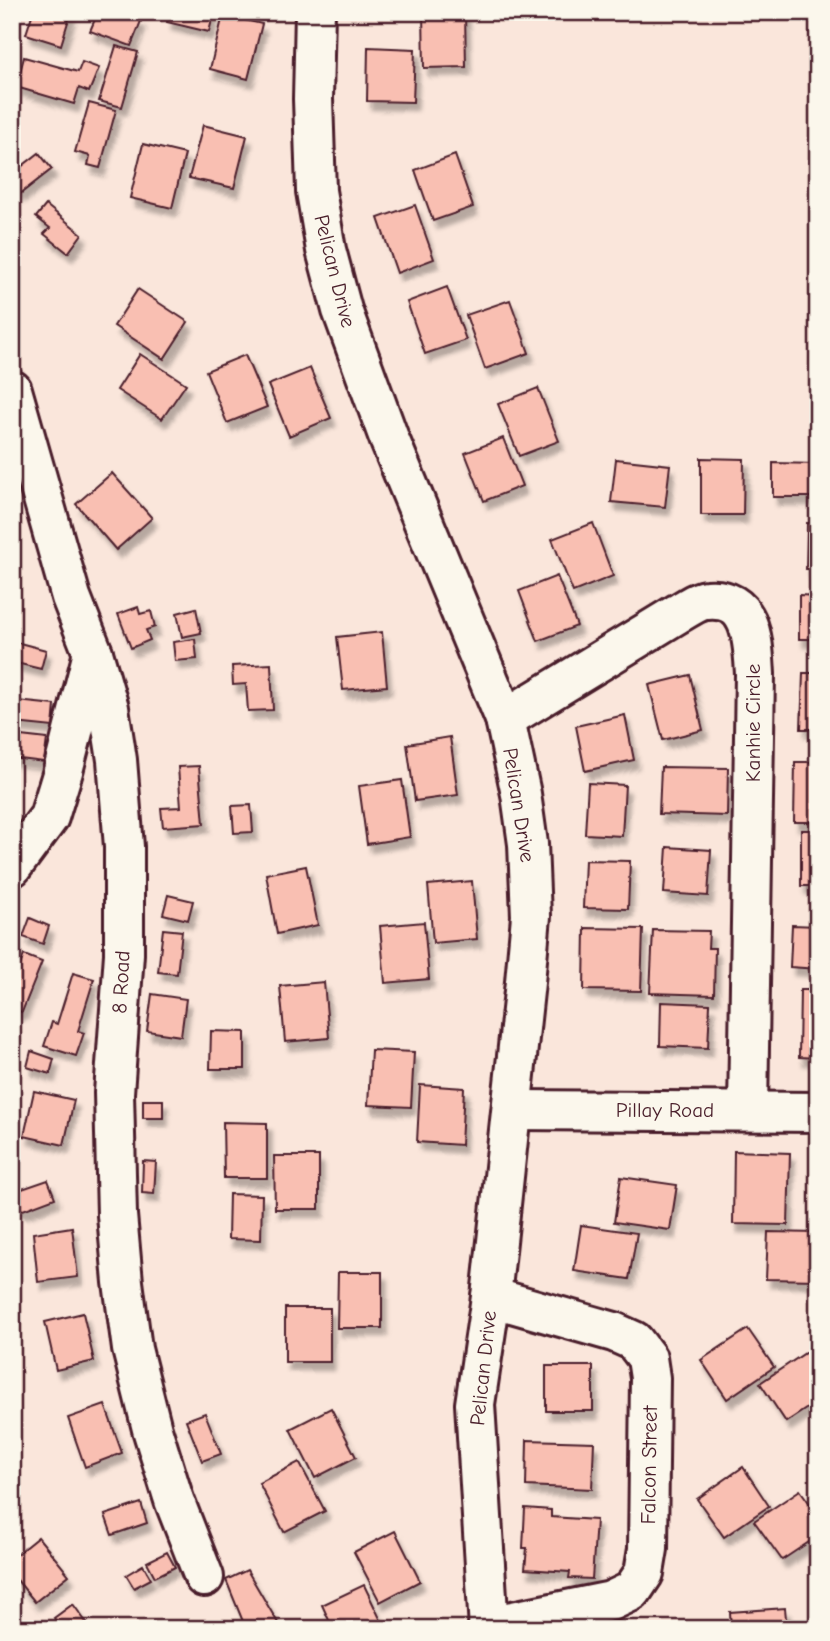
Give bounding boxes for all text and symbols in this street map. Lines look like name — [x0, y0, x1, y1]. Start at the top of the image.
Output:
street label: Pelican Drive — [309, 212, 361, 330]
street label: Kanhie Circle — [741, 664, 765, 782]
street label: Pelican Drive — [498, 746, 540, 864]
street label: 8 Road — [107, 950, 135, 1014]
street label: Pillay Road — [616, 1098, 714, 1122]
street label: Pelican Drive — [465, 1309, 501, 1427]
street label: Falcon Street — [636, 1404, 662, 1525]

